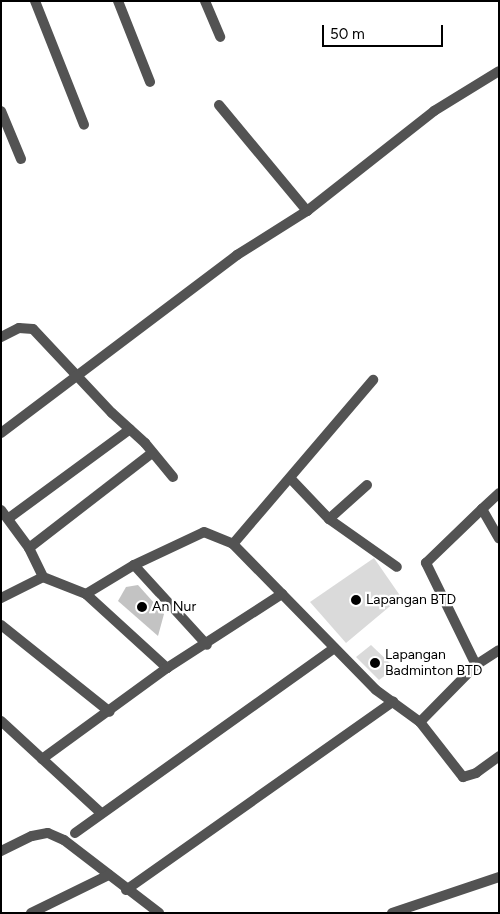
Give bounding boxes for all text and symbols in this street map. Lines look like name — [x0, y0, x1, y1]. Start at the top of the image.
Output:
scale bar — [325, 15, 446, 47]
text: 50 m — [330, 25, 365, 43]
place label: Lapangan BTD — [366, 592, 456, 608]
marker: Lapangan BTD — [350, 594, 362, 606]
place label: An Nur — [152, 599, 196, 615]
marker: An Nur — [136, 601, 148, 613]
place label: Lapangan Badminton BTD — [385, 647, 482, 680]
marker: Lapangan Badminton BTD — [369, 657, 381, 669]

